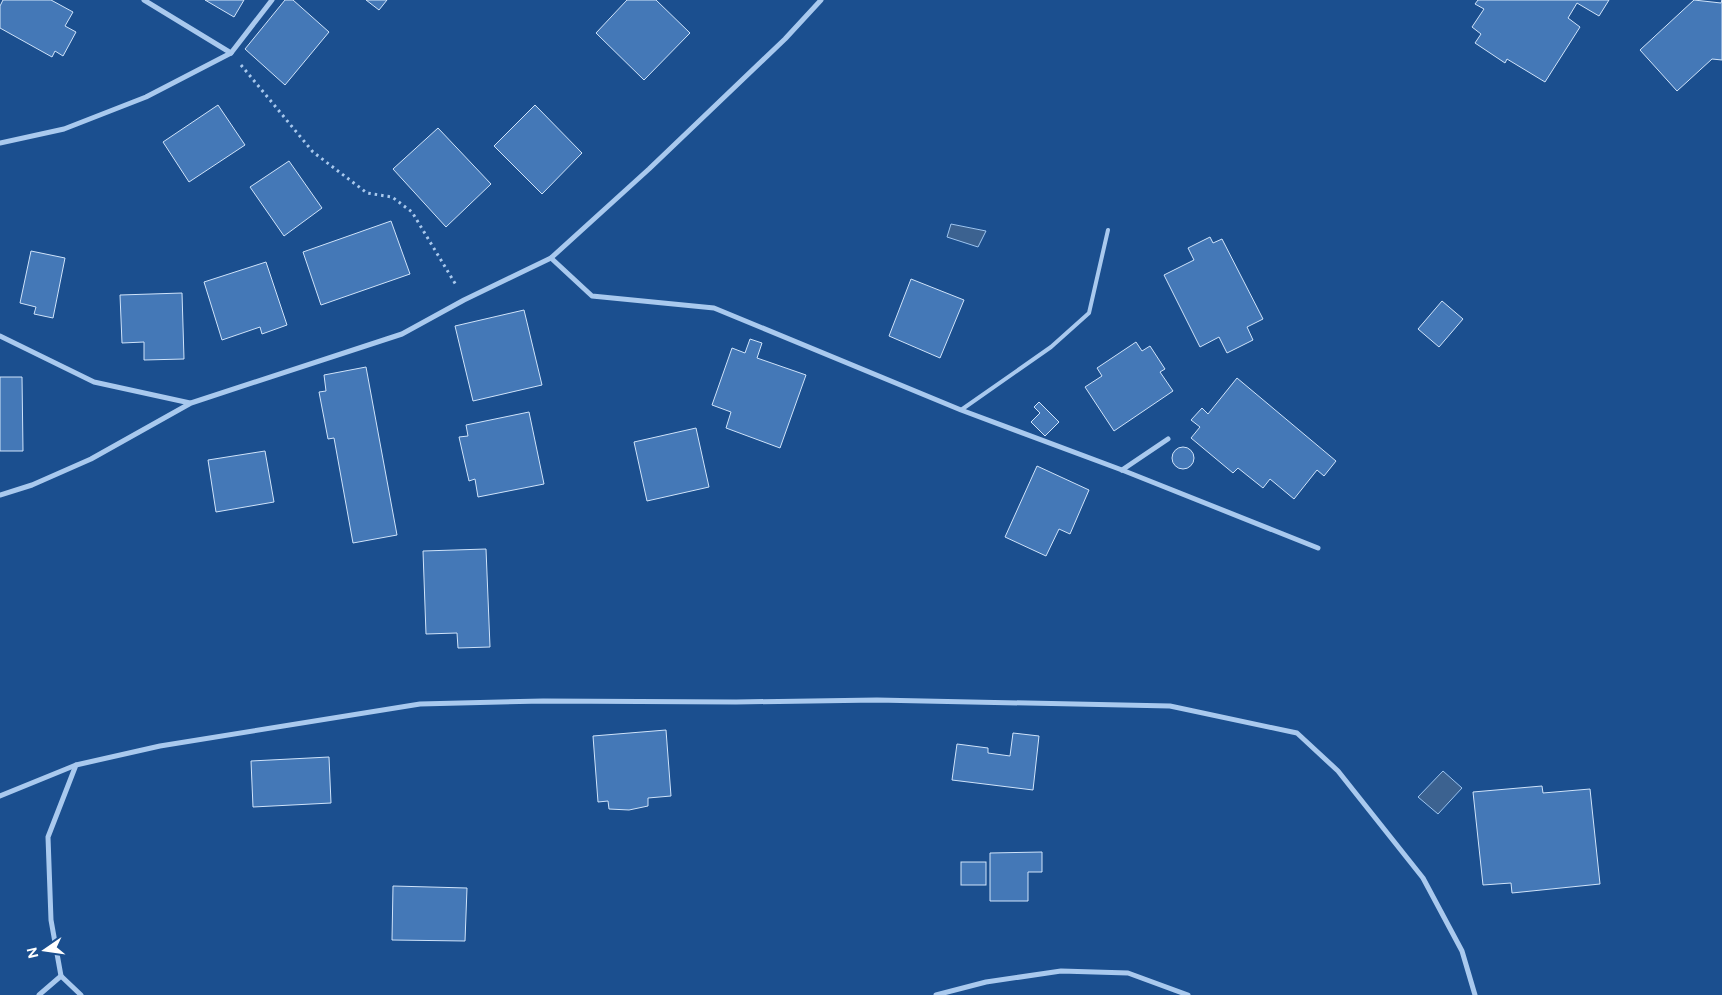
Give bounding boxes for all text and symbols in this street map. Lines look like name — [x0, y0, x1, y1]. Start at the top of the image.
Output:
north arrow — [20, 925, 70, 975]
text: N — [23, 946, 42, 960]

